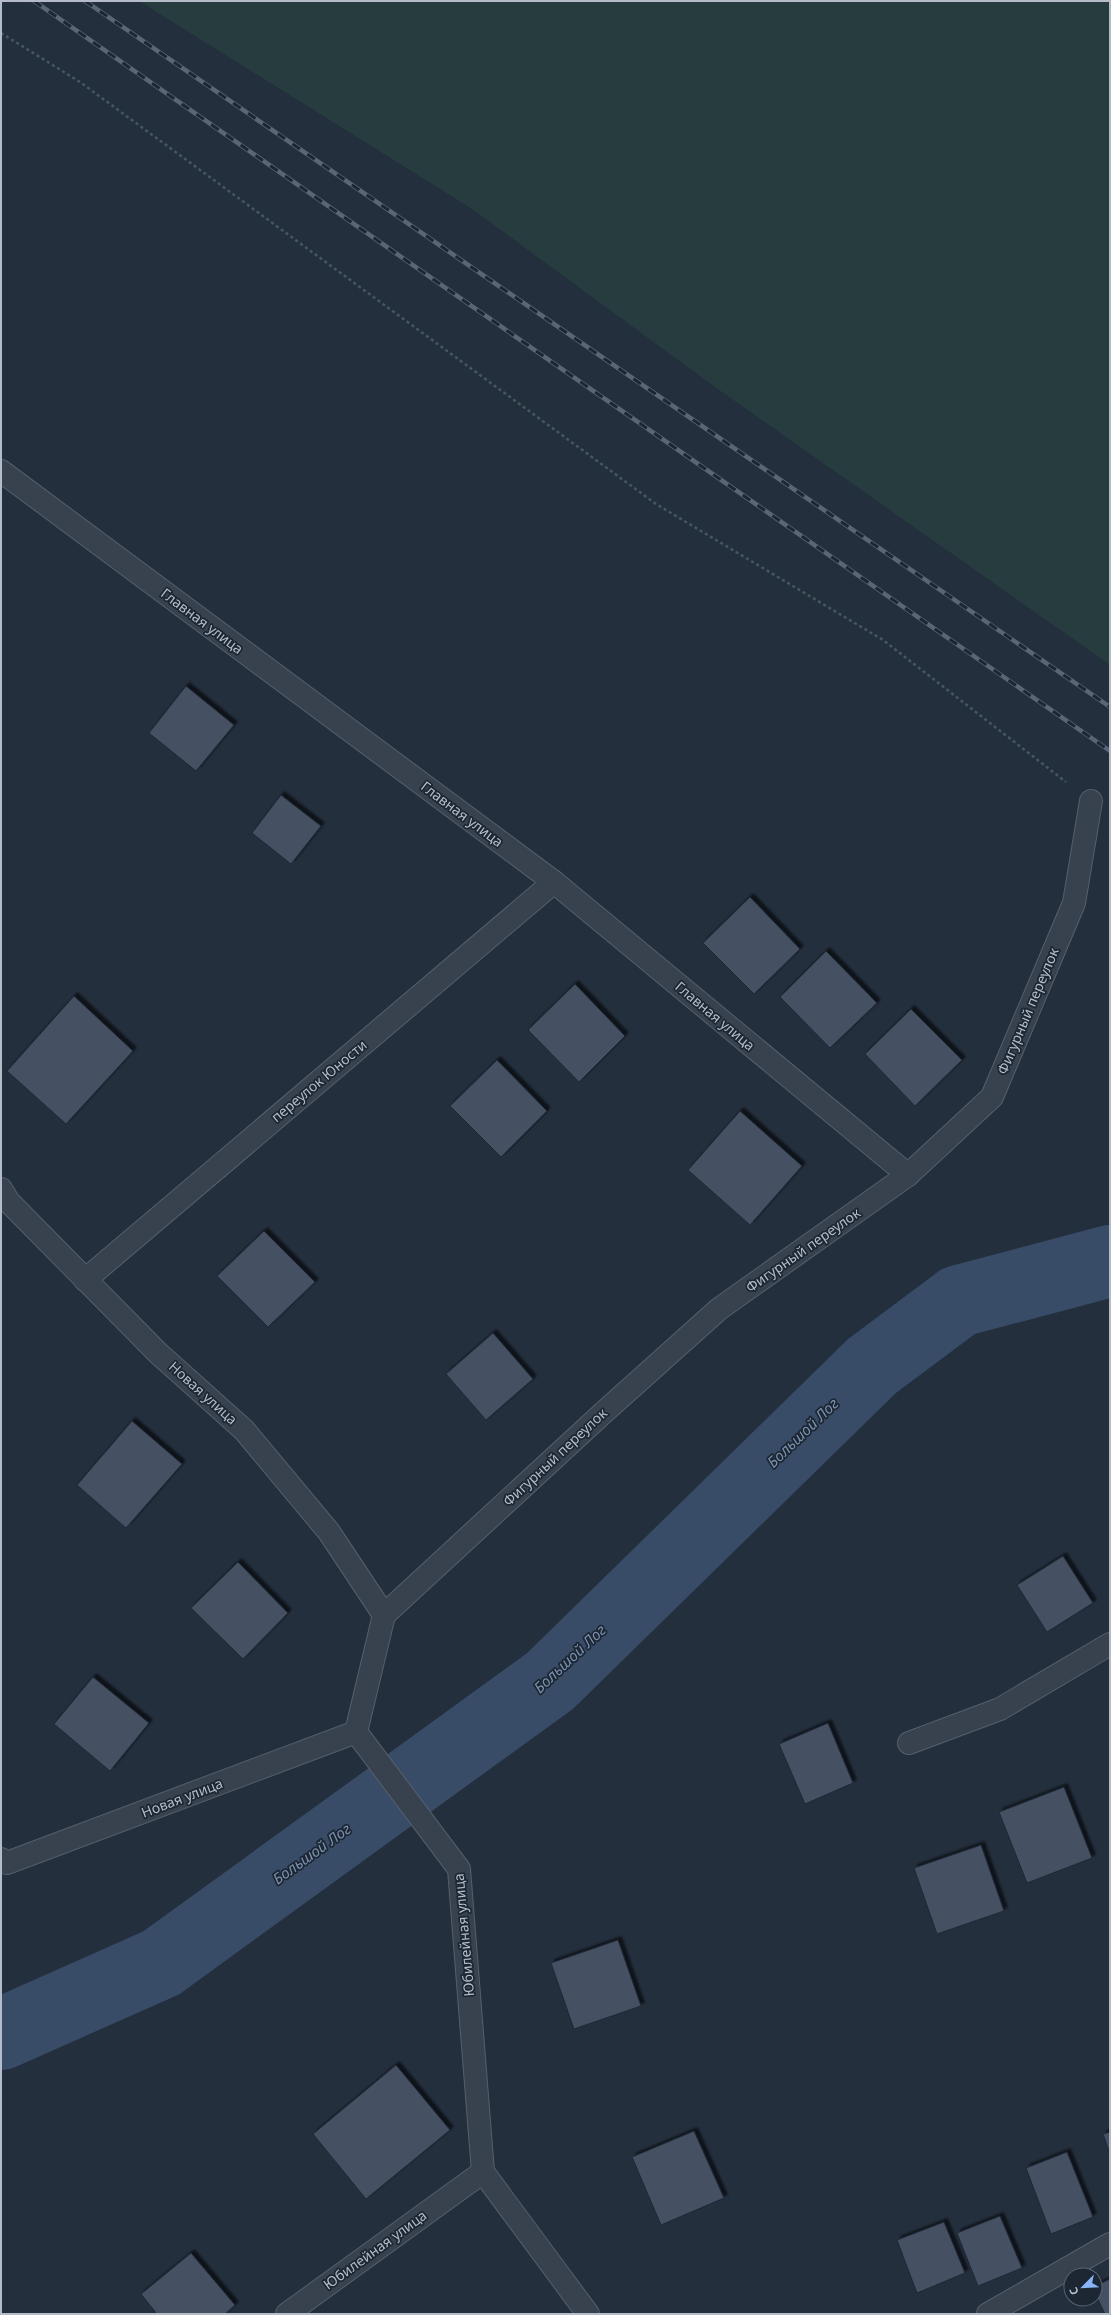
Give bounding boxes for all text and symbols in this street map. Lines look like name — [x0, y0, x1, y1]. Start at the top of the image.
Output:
street label: Главная улица — [157, 583, 247, 658]
street label: Главная улица — [417, 776, 507, 851]
street label: Фигурный переулок — [992, 944, 1063, 1077]
street label: Главная улица — [672, 977, 759, 1055]
street label: переулок Юности — [267, 1035, 370, 1126]
street label: Фигурный переулок — [742, 1203, 864, 1296]
street label: Новая улица — [165, 1357, 242, 1428]
water label: Большой Лог — [762, 1393, 842, 1471]
street label: Фигурный переулок — [498, 1403, 611, 1510]
water label: Большой Лог — [529, 1620, 610, 1697]
street label: Новая улица — [138, 1773, 225, 1822]
water label: Большой Лог — [268, 1818, 354, 1888]
street label: Юбилейная улица — [449, 1873, 478, 1997]
street label: Юбилейная улица — [319, 2206, 430, 2294]
north arrow — [1063, 2267, 1103, 2307]
text: С — [1065, 2285, 1082, 2298]

